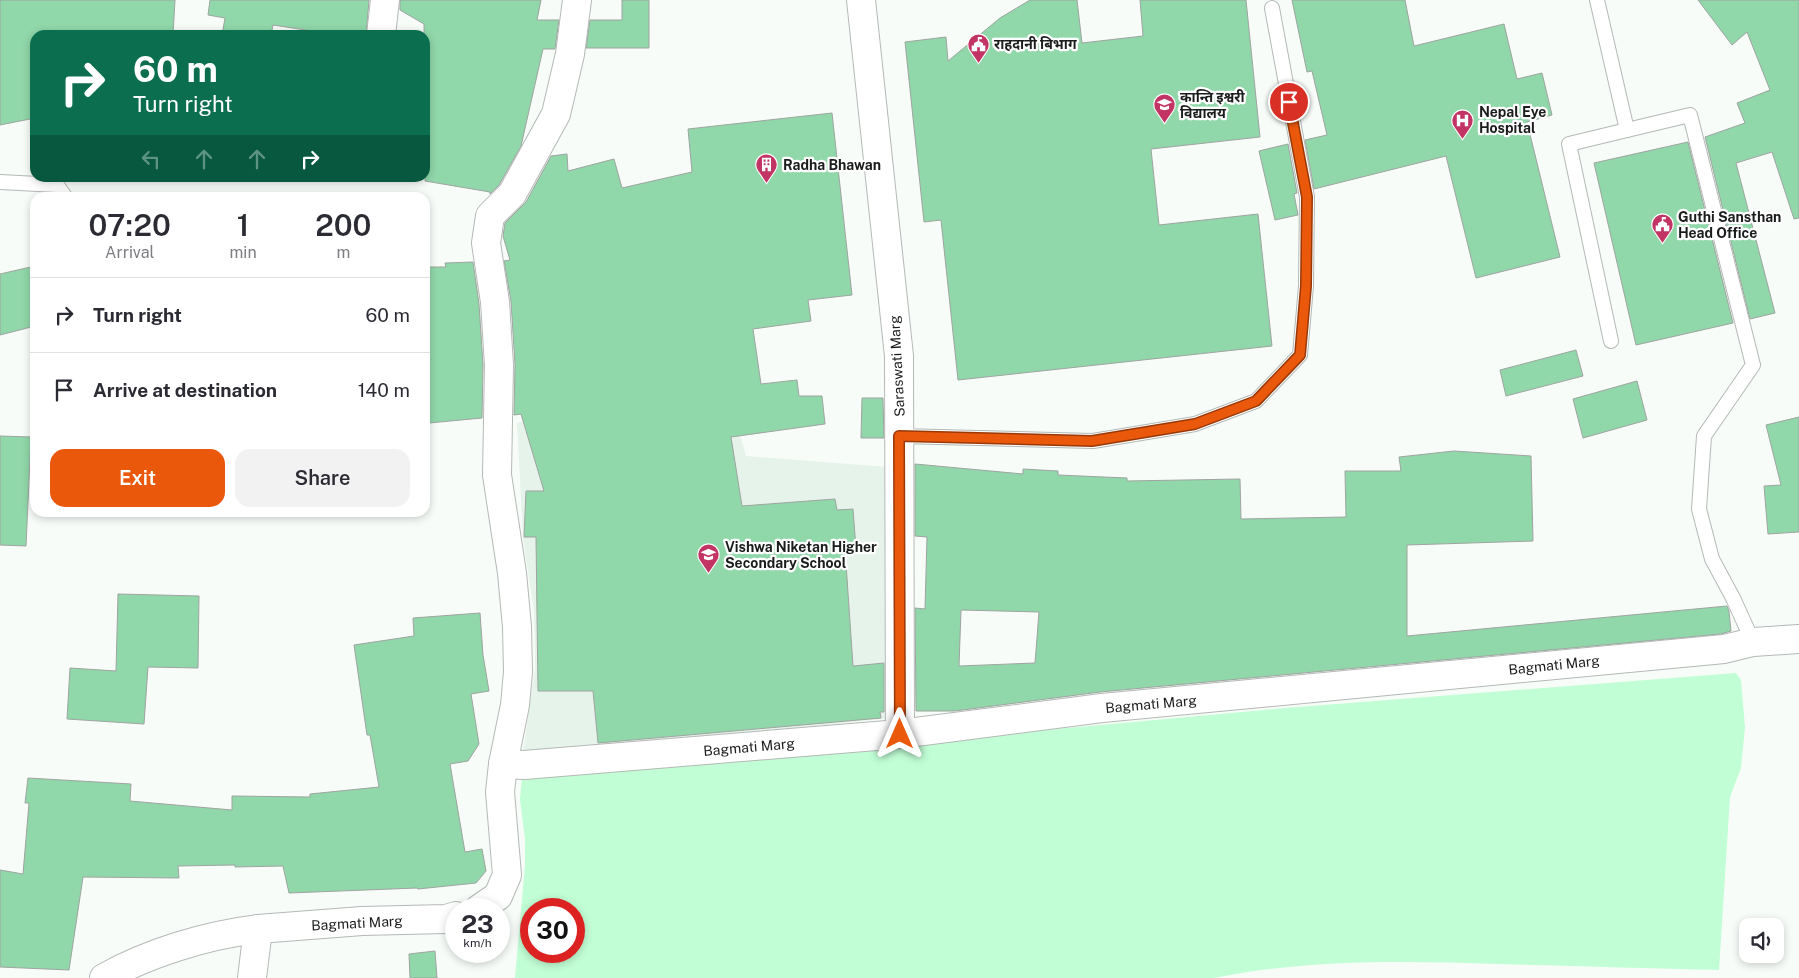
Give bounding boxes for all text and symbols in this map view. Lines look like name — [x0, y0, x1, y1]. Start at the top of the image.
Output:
public building icon: राहदानी बिभाग — [966, 32, 990, 63]
place label: राहदानी बिभाग — [994, 36, 1077, 52]
text: 60 m — [133, 49, 218, 90]
icon: right — [50, 50, 115, 115]
pin — [1268, 81, 1310, 123]
icon: arrive — [1275, 88, 1303, 116]
place label: कान्ति इश्वरी विद्यालय — [1180, 89, 1246, 121]
text: Turn right — [133, 91, 233, 117]
school or university icon: कान्ति इश्वरी विद्यालय — [1152, 93, 1176, 124]
place label: Nepal Eye Hospital — [1479, 104, 1546, 136]
hospital icon: Nepal Eye Hospital — [1451, 108, 1475, 139]
icon: left — [137, 145, 165, 173]
icon: ahead — [190, 145, 218, 173]
icon: ahead — [243, 145, 271, 173]
icon: right — [296, 145, 324, 173]
building icon: Radha Bhawan — [755, 153, 779, 184]
place label: Radha Bhawan — [783, 157, 881, 173]
text: 07:20 — [89, 207, 171, 243]
text: 1 — [237, 207, 249, 243]
text: 200 — [315, 207, 371, 243]
place label: Guthi Sansthan Head Office — [1678, 209, 1781, 241]
public building icon: Guthi Sansthan Head Office — [1650, 213, 1674, 244]
text: Arrival — [105, 243, 154, 262]
text: min — [229, 243, 257, 262]
text: m — [336, 243, 350, 262]
icon: right — [50, 301, 78, 329]
text: Turn right — [93, 304, 182, 326]
text: 60 m — [366, 304, 410, 326]
street label: Saraswati Marg — [886, 315, 908, 417]
icon: arrive — [50, 376, 78, 404]
text: Arrive at destination — [93, 379, 277, 401]
text: 140 m — [358, 379, 410, 401]
button: Exit — [50, 449, 225, 507]
button: Share — [235, 449, 410, 507]
place label: Vishwa Niketan Higher Secondary School — [725, 539, 877, 571]
school or university icon: Vishwa Niketan Higher Secondary School — [697, 543, 721, 574]
street label: Bagmati Marg — [1508, 652, 1601, 678]
street label: Bagmati Marg — [1105, 692, 1198, 716]
position arrow — [873, 707, 925, 759]
street label: Bagmati Marg — [703, 735, 796, 759]
speed limit sign: 30 — [520, 898, 585, 963]
text: 23 — [461, 909, 494, 939]
street label: Bagmati Marg — [311, 913, 404, 933]
map controls — [1739, 918, 1784, 963]
button: sound — [1739, 918, 1784, 963]
text: km/h — [463, 936, 492, 950]

